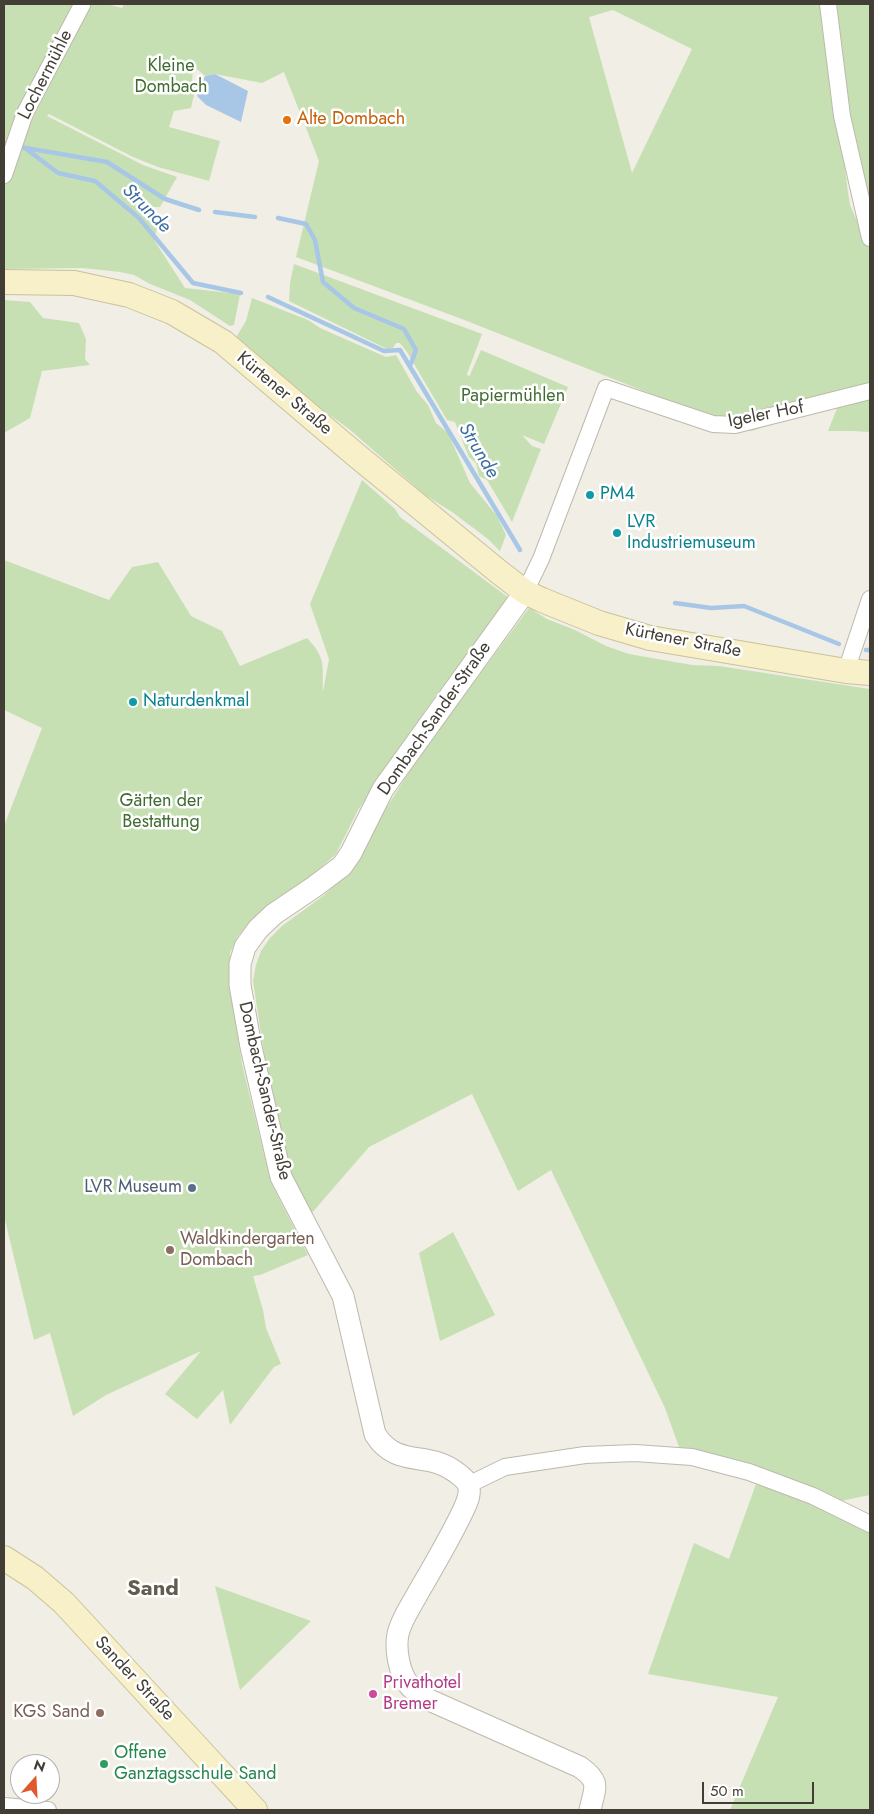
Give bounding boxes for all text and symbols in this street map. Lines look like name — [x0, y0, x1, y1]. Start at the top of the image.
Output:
street label: Lochermühle — [14, 27, 78, 123]
park label: Kleine Dombach — [134, 56, 208, 98]
place label: Alte Dombach — [297, 109, 405, 131]
marker: Alte Dombach — [281, 114, 293, 126]
water label: Strunde — [117, 180, 175, 238]
street label: Kürtener Straße — [232, 348, 336, 440]
park label: Papiermühlen — [461, 386, 565, 408]
street label: Igeler Hof — [726, 397, 806, 433]
water label: Strunde — [453, 419, 503, 483]
place label: PM4 — [600, 484, 635, 506]
marker: PM4 — [584, 489, 596, 501]
place label: LVR Industriemuseum — [627, 512, 756, 554]
marker: LVR Industriemuseum — [611, 527, 623, 539]
street label: Kürtener Straße — [623, 619, 743, 663]
street label: Dombach-Sander-Straße — [374, 638, 496, 800]
place label: Naturdenkmal — [143, 691, 249, 713]
marker: Naturdenkmal — [127, 696, 139, 708]
park label: Gärten der Bestattung — [120, 791, 202, 834]
street label: Dombach-Sander-Straße — [233, 1000, 295, 1182]
place label: LVR Museum — [84, 1177, 182, 1199]
marker: LVR Museum — [186, 1182, 198, 1194]
place label: Waldkindergarten Dombach — [180, 1229, 315, 1272]
marker: Waldkindergarten Dombach — [164, 1244, 176, 1256]
district label: Sand — [127, 1577, 179, 1603]
street label: Sander Straße — [89, 1632, 179, 1726]
place label: Privathotel Bremer — [383, 1673, 461, 1716]
marker: Privathotel Bremer — [367, 1688, 379, 1700]
place label: KGS Sand — [13, 1702, 90, 1724]
marker: KGS Sand — [94, 1707, 106, 1719]
place label: Offene Ganztagsschule Sand — [114, 1743, 277, 1786]
north arrow — [10, 1754, 60, 1804]
text: N — [31, 1754, 48, 1777]
marker: Offene Ganztagsschule Sand — [98, 1758, 110, 1770]
scale bar — [704, 1772, 816, 1804]
text: 50 m — [710, 1780, 744, 1802]

